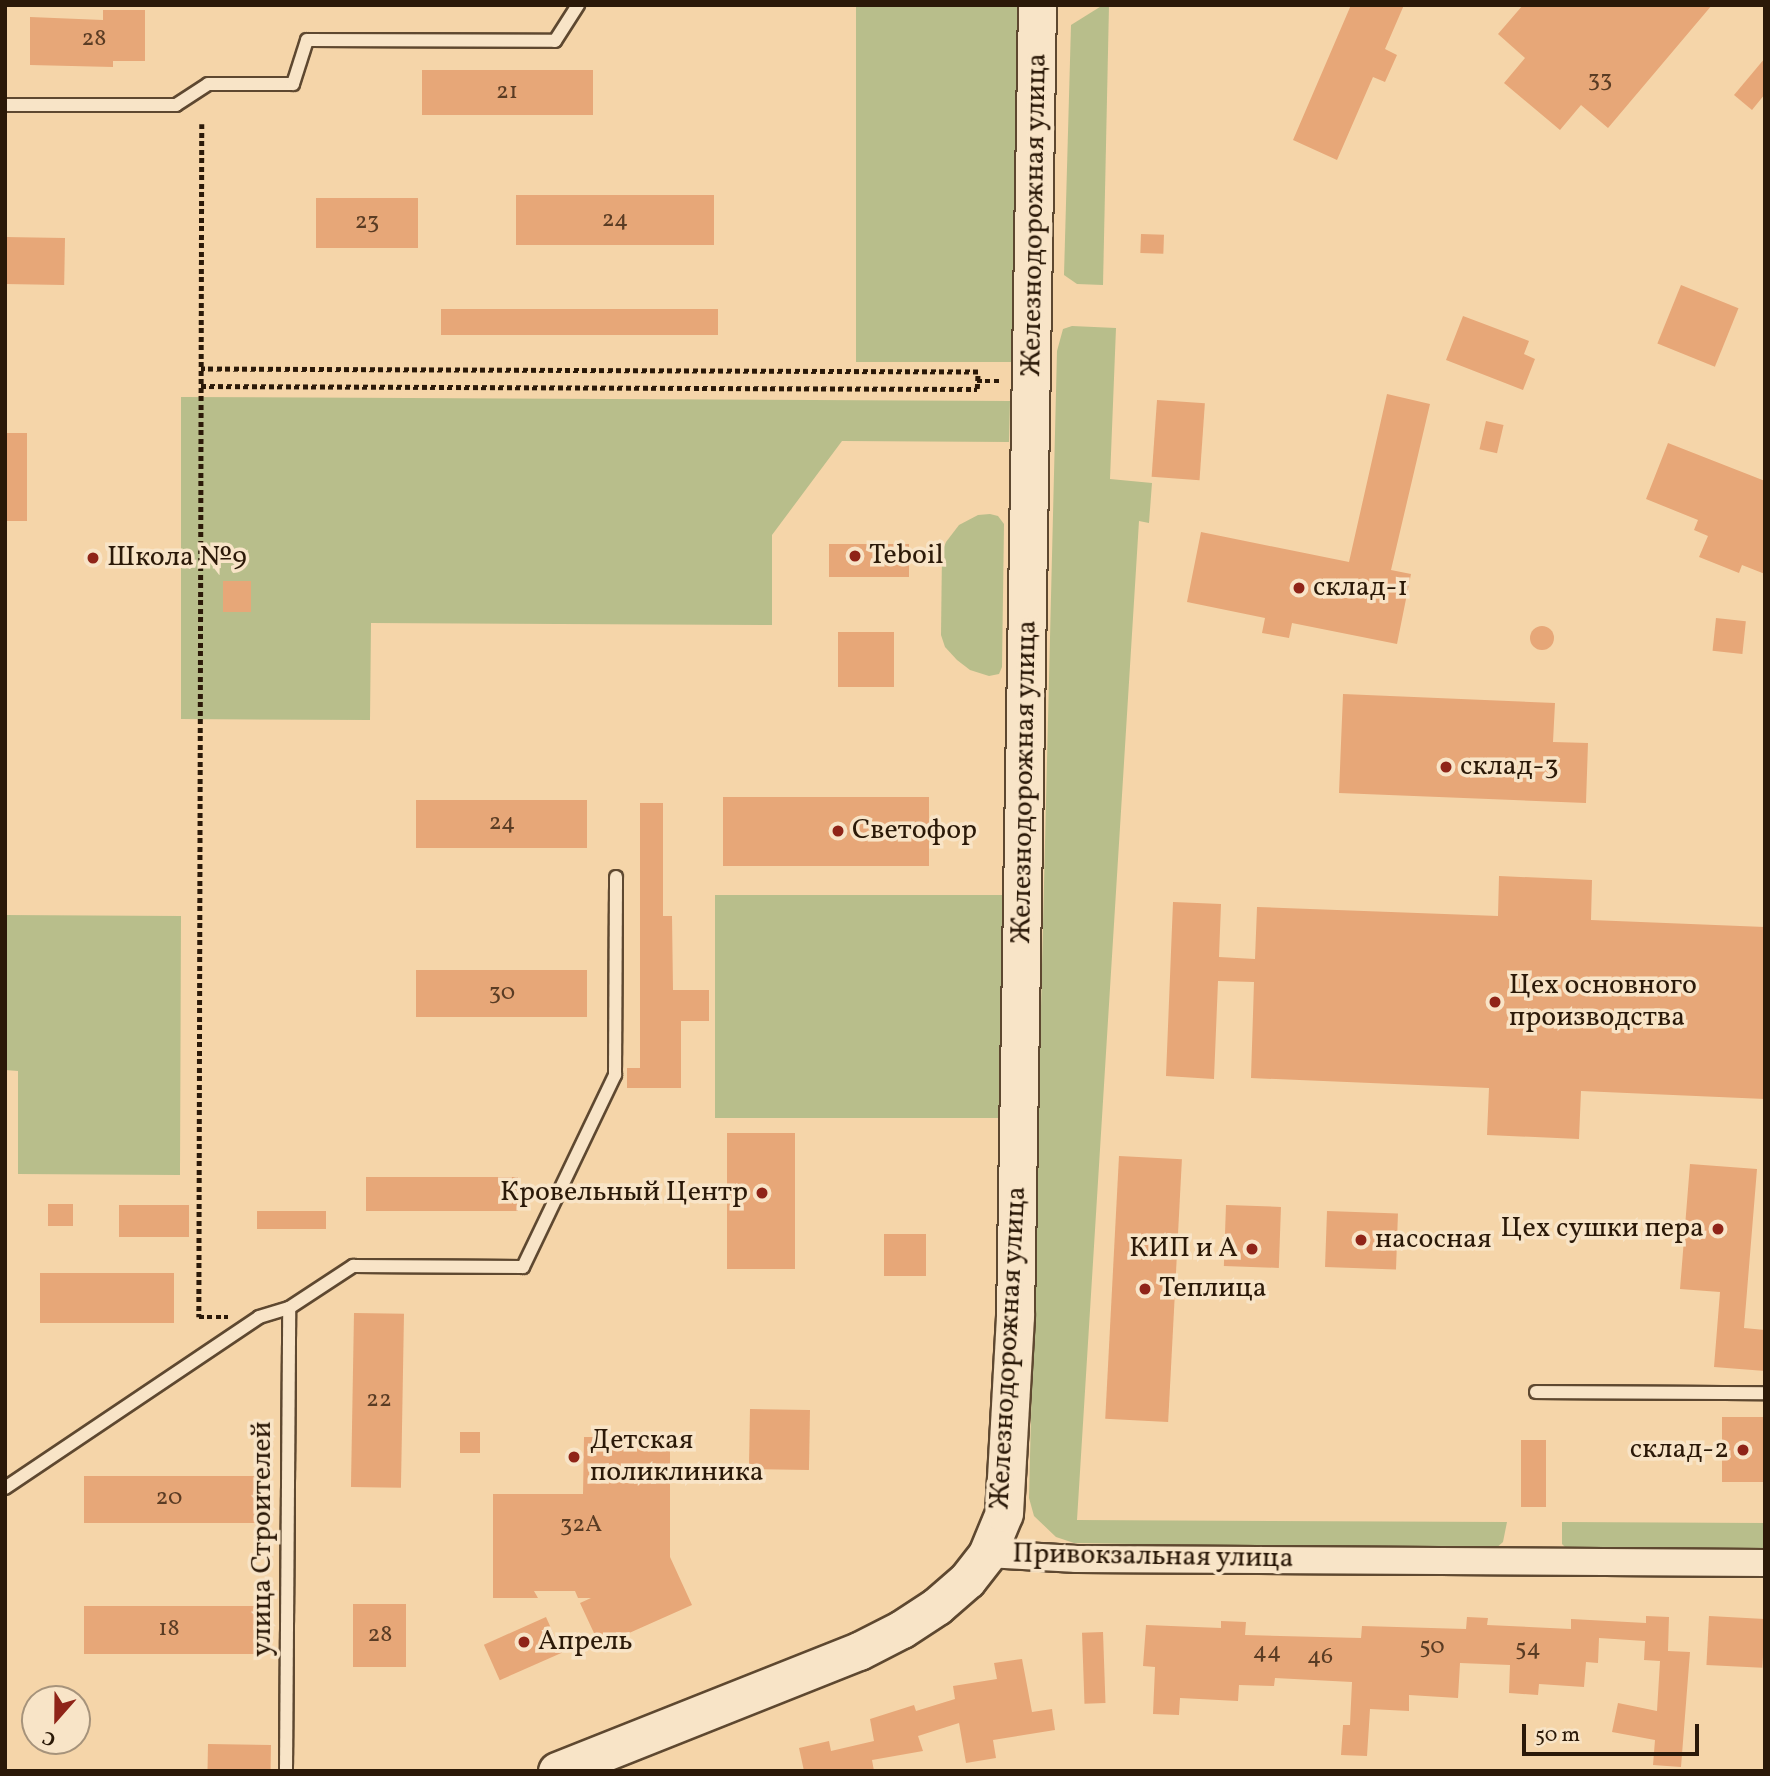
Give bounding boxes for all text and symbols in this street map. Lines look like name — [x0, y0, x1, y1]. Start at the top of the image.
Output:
house number: 28 — [81, 26, 107, 54]
street label: Железнодорожная улица — [1015, 52, 1055, 378]
house number: 33 — [1588, 67, 1612, 95]
house number: 21 — [496, 79, 518, 107]
house number: 24 — [602, 207, 628, 235]
house number: 23 — [355, 209, 379, 237]
place label: Teboil — [869, 539, 944, 573]
place label: Школа №9 — [107, 541, 247, 575]
marker: Teboil — [847, 548, 863, 564]
marker: Школа №9 — [85, 550, 101, 566]
place label: склад-1 — [1313, 571, 1408, 605]
marker: склад-1 — [1291, 580, 1307, 596]
street label: Железнодорожная улица — [1005, 619, 1045, 945]
place label: склад-3 — [1460, 750, 1559, 784]
marker: склад-3 — [1438, 759, 1454, 775]
house number: 24 — [489, 810, 515, 838]
place label: Светофор — [852, 814, 977, 848]
marker: Светофор — [830, 823, 846, 839]
place label: Цех основного производства — [1509, 969, 1697, 1035]
house number: 30 — [489, 980, 515, 1008]
marker: Цех основного производства — [1487, 994, 1503, 1010]
place label: Кровельный Центр — [500, 1176, 748, 1210]
marker: Кровельный Центр — [754, 1185, 770, 1201]
street label: Железнодорожная улица — [984, 1185, 1034, 1511]
place label: Цех сушки пера — [1500, 1212, 1704, 1246]
marker: Цех сушки пера — [1710, 1221, 1726, 1237]
place label: насосная — [1375, 1223, 1492, 1257]
place label: КИП и А — [1129, 1232, 1238, 1266]
marker: насосная — [1353, 1232, 1369, 1248]
marker: КИП и А — [1244, 1241, 1260, 1257]
place label: Теплица — [1159, 1272, 1267, 1306]
marker: Теплица — [1137, 1281, 1153, 1297]
house number: 22 — [366, 1387, 392, 1415]
street label: улица Строителей — [246, 1421, 280, 1657]
place label: Детская поликлиника — [590, 1424, 764, 1490]
place label: склад-2 — [1630, 1433, 1729, 1467]
marker: склад-2 — [1735, 1442, 1751, 1458]
marker: Детская поликлиника — [564, 1447, 584, 1467]
house number: 20 — [155, 1485, 183, 1513]
house number: 32А — [560, 1512, 602, 1540]
street label: Привокзальная улица — [1012, 1538, 1294, 1576]
house number: 18 — [158, 1616, 180, 1644]
house number: 28 — [367, 1622, 393, 1650]
place label: Апрель — [538, 1625, 633, 1659]
marker: Апрель — [516, 1634, 532, 1650]
house number: 50 — [1419, 1634, 1445, 1662]
house number: 54 — [1515, 1636, 1541, 1664]
house number: 44 — [1253, 1639, 1281, 1667]
house number: 46 — [1307, 1644, 1333, 1672]
north arrow — [21, 1685, 91, 1755]
scale bar — [1525, 1710, 1702, 1754]
text: 50 m — [1535, 1721, 1580, 1750]
text: С — [39, 1723, 60, 1752]

